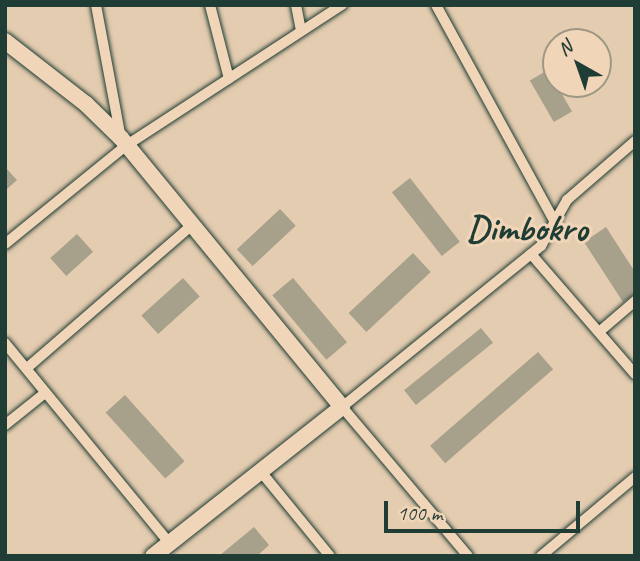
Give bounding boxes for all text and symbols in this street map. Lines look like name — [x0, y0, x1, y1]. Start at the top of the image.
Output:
north arrow — [542, 28, 612, 98]
text: N — [553, 35, 577, 61]
district label: Dimbokro — [467, 206, 587, 250]
scale bar — [388, 488, 584, 532]
text: 100 m — [397, 500, 442, 526]

